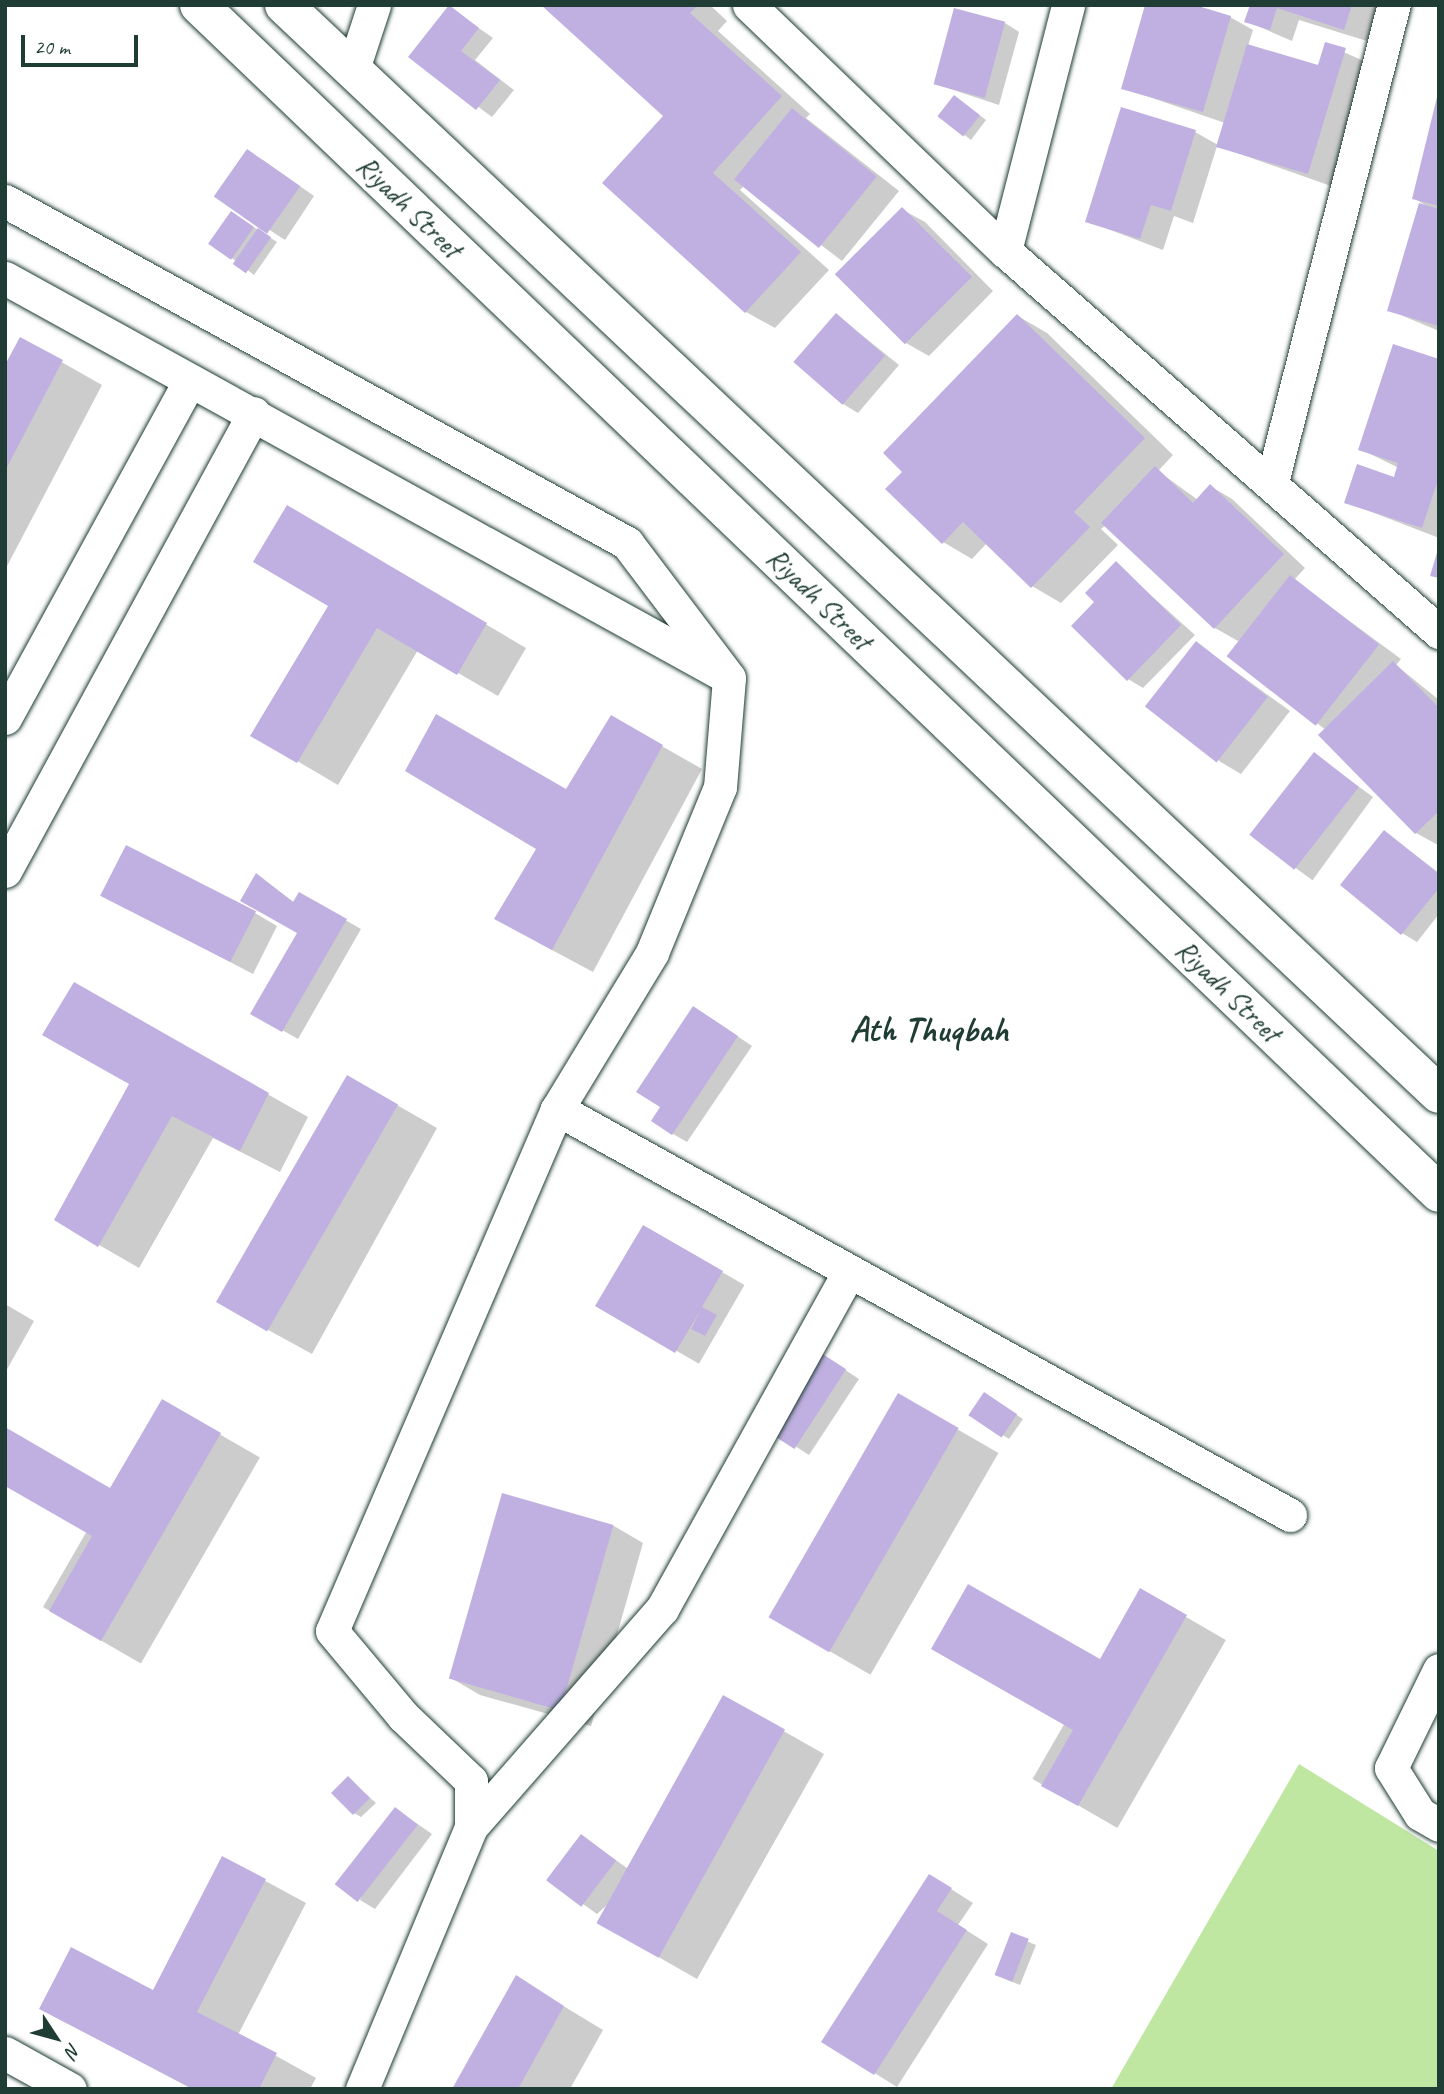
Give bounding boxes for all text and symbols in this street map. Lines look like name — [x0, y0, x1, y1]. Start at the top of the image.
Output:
scale bar — [24, 21, 142, 65]
text: 20 m — [34, 34, 70, 60]
street label: Riyadh Street — [350, 149, 468, 265]
street label: Riyadh Street — [760, 541, 878, 657]
street label: Riyadh Street — [1169, 933, 1287, 1049]
district label: Ath Thuqbah — [849, 1009, 1009, 1051]
north arrow — [21, 2003, 91, 2073]
text: N — [60, 2039, 86, 2062]

